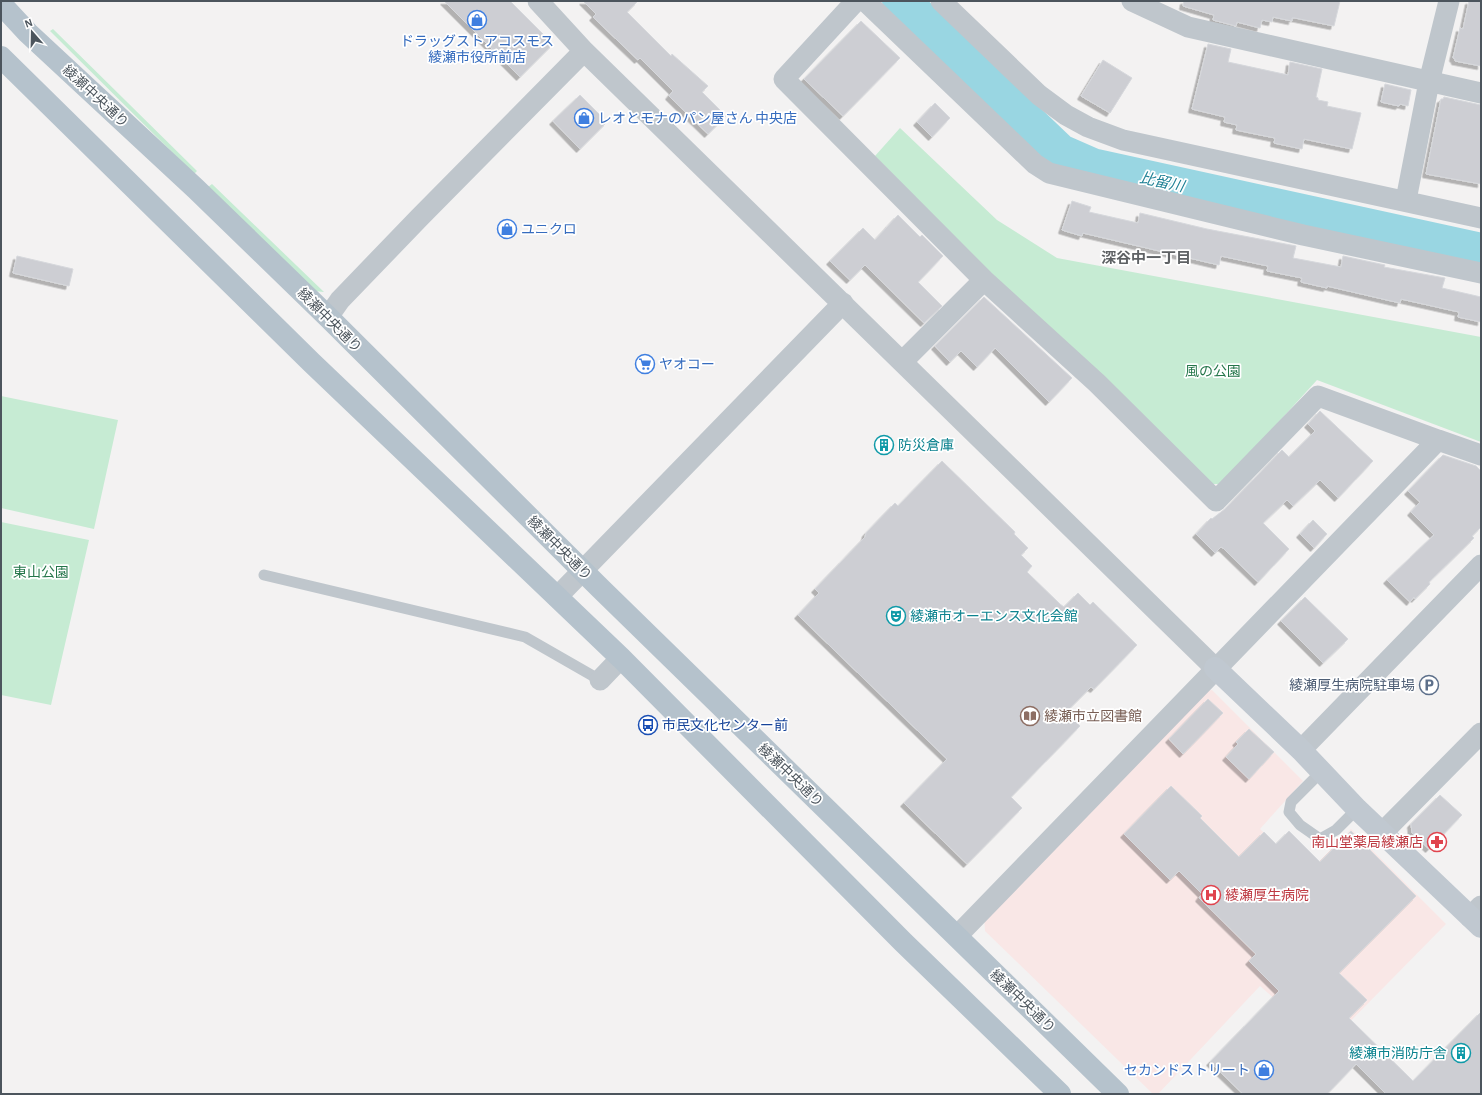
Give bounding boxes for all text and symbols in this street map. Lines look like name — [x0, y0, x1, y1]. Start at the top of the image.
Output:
shop icon: ドラッグストアコスモス 綾瀬市役所前店 — [466, 9, 488, 31]
north arrow — [12, 12, 52, 52]
text: N — [23, 17, 34, 30]
place label: ドラッグストアコスモス 綾瀬市役所前店 — [400, 34, 554, 65]
street label: 綾瀬中央通り — [60, 62, 131, 130]
shop icon: レオとモナのパン屋さん 中央店 — [573, 107, 595, 129]
place label: レオとモナのパン屋さん 中央店 — [598, 111, 797, 126]
water label: 比留川 — [1138, 169, 1188, 195]
shop icon: ユニクロ — [496, 218, 518, 240]
place label: ユニクロ — [521, 222, 577, 237]
district label: 深谷中一丁目 — [1101, 250, 1191, 266]
street label: 綾瀬中央通り — [295, 285, 365, 355]
supermarket icon: ヤオコー — [634, 353, 656, 375]
place label: ヤオコー — [659, 357, 715, 372]
park label: 風の公園 — [1185, 364, 1241, 379]
building icon: 防災倉庫 — [873, 434, 895, 456]
place label: 防災倉庫 — [898, 438, 954, 453]
street label: 綾瀬中央通り — [525, 513, 595, 583]
park label: 東山公園 — [13, 565, 69, 580]
theatre icon: 綾瀬市オーエンス文化会館 — [885, 605, 907, 627]
place label: 綾瀬市オーエンス文化会館 — [910, 609, 1078, 624]
parking icon: 綾瀬厚生病院駐車場 — [1418, 674, 1440, 696]
place label: 綾瀬厚生病院駐車場 — [1289, 678, 1415, 693]
library icon: 綾瀬市立図書館 — [1019, 705, 1041, 727]
place label: 綾瀬市立図書館 — [1044, 709, 1142, 724]
bus stop icon: 市民文化センター前 — [637, 714, 659, 736]
place label: 市民文化センター前 — [662, 717, 788, 733]
street label: 綾瀬中央通り — [755, 741, 826, 810]
pharmacy icon: 南山堂薬局綾瀬店 — [1426, 831, 1448, 853]
place label: 南山堂薬局綾瀬店 — [1311, 835, 1423, 850]
hospital icon: 綾瀬厚生病院 — [1200, 884, 1222, 906]
place label: 綾瀬厚生病院 — [1225, 888, 1309, 903]
street label: 綾瀬中央通り — [987, 967, 1058, 1036]
building icon: 綾瀬市消防庁舎 — [1450, 1042, 1472, 1064]
place label: 綾瀬市消防庁舎 — [1349, 1046, 1447, 1061]
shop icon: セカンドストリート — [1253, 1059, 1275, 1081]
place label: セカンドストリート — [1124, 1064, 1250, 1078]

